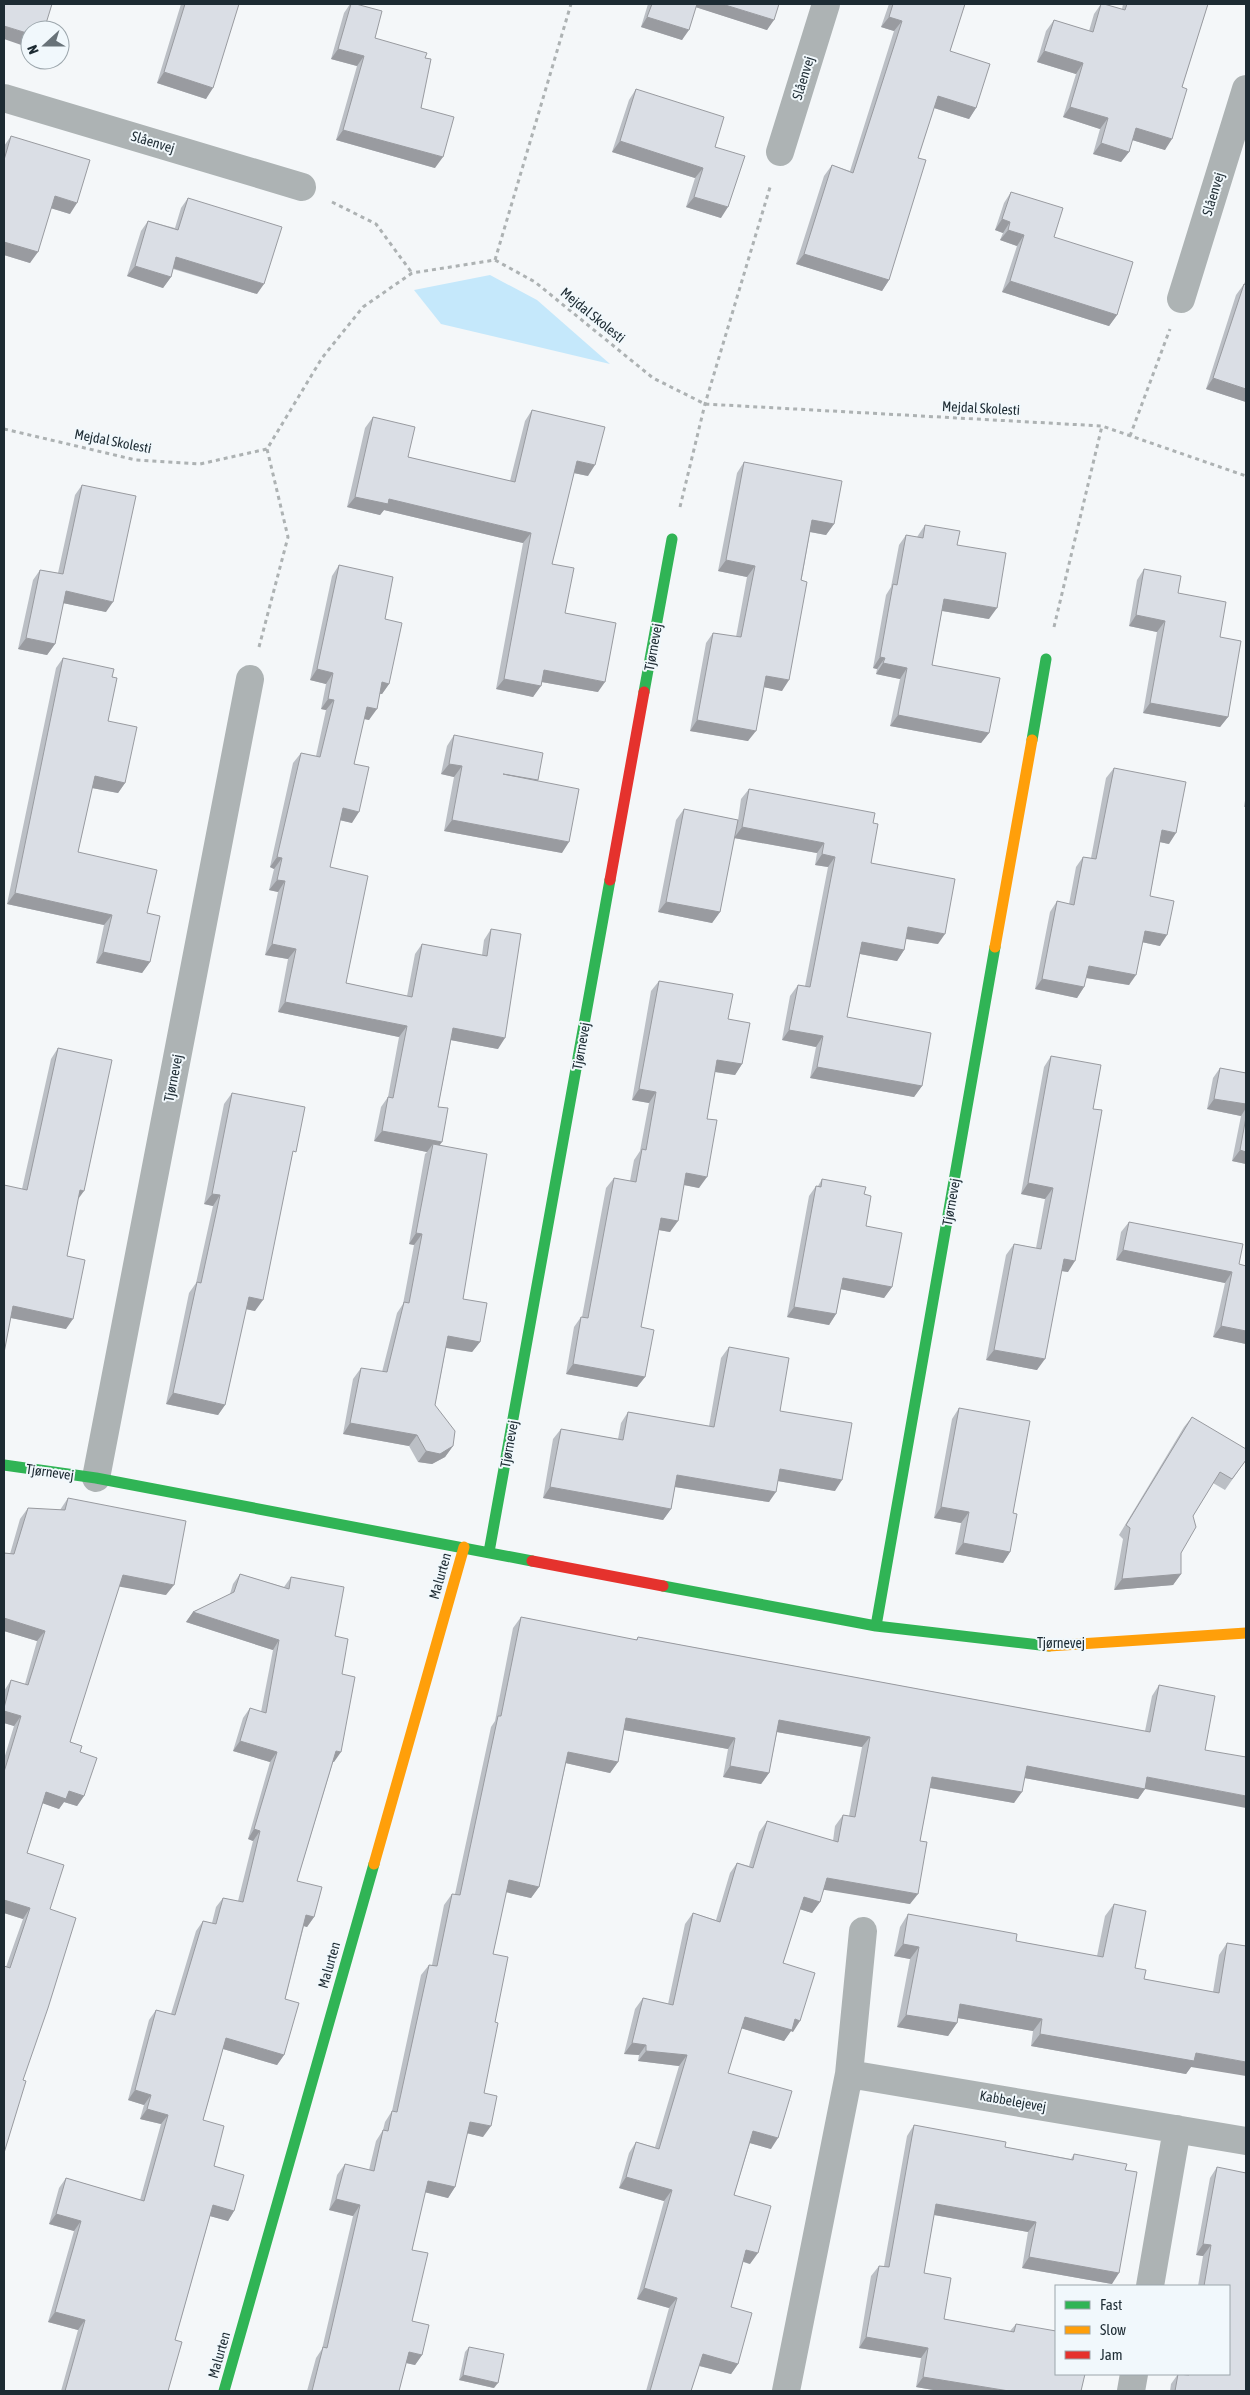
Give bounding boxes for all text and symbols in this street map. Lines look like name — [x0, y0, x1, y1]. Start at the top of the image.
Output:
north arrow — [20, 20, 70, 70]
text: N — [24, 43, 42, 56]
street label: Slåenvej — [789, 54, 817, 102]
street label: Slåenvej — [129, 128, 177, 156]
street label: Slåenvej — [1199, 170, 1227, 218]
street label: Mejdal Skolesti — [558, 284, 628, 346]
street label: Mejdal Skolesti — [942, 398, 1020, 418]
street label: Mejdal Skolesti — [73, 426, 153, 456]
street label: Tjørnevej — [641, 622, 665, 672]
street label: Tjørnevej — [569, 1021, 593, 1071]
street label: Tjørnevej — [161, 1053, 185, 1103]
street label: Tjørnevej — [939, 1177, 963, 1227]
street label: Tjørnevej — [497, 1419, 521, 1469]
street label: Tjørnevej — [25, 1461, 75, 1483]
street label: Malurten — [426, 1551, 454, 1601]
street label: Tjørnevej — [1037, 1635, 1085, 1651]
street label: Malurten — [315, 1940, 343, 1990]
street label: Kabbelejevej — [978, 2087, 1048, 2115]
legend — [1055, 2285, 1230, 2375]
text: Fast — [1100, 2296, 1122, 2313]
text: Slow — [1100, 2321, 1126, 2338]
street label: Malurten — [205, 2330, 233, 2380]
text: Jam — [1100, 2346, 1123, 2363]

